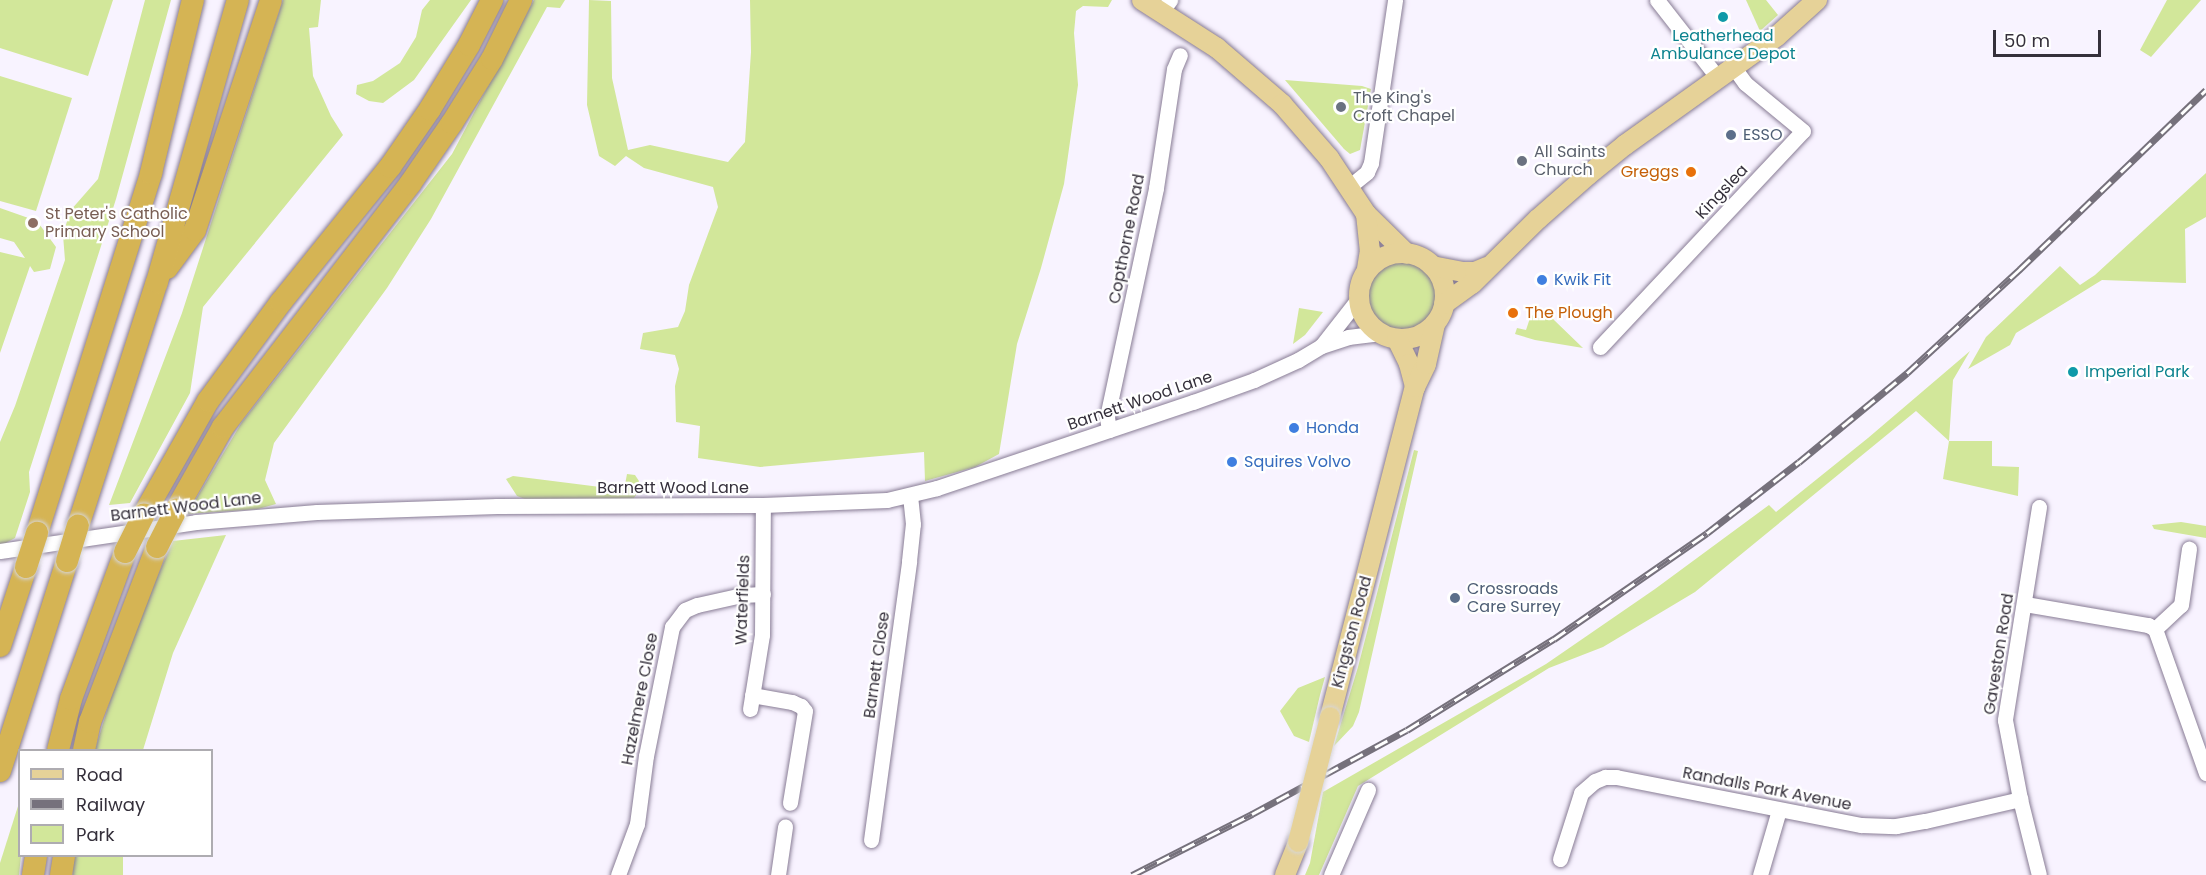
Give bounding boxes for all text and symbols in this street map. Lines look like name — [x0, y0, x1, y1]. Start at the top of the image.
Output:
marker: Leatherhead Ambulance Depot — [1716, 10, 1730, 24]
scale bar — [1996, 18, 2104, 56]
place label: Leatherhead Ambulance Depot — [1650, 26, 1796, 64]
text: 50 m — [2004, 28, 2050, 53]
place label: The King's Croft Chapel — [1353, 88, 1455, 126]
marker: The King's Croft Chapel — [1334, 100, 1348, 114]
place label: ESSO — [1743, 125, 1783, 145]
marker: ESSO — [1724, 128, 1738, 142]
place label: All Saints Church — [1534, 142, 1605, 180]
marker: All Saints Church — [1515, 154, 1529, 168]
street label: Kingslea — [1692, 161, 1752, 223]
place label: Greggs — [1621, 162, 1679, 182]
marker: Greggs — [1684, 165, 1698, 179]
street label: Copthorne Road — [1105, 173, 1149, 305]
place label: St Peter's Catholic Primary School — [45, 204, 188, 242]
marker: St Peter's Catholic Primary School — [26, 216, 40, 230]
place label: Kwik Fit — [1554, 270, 1611, 290]
marker: Kwik Fit — [1535, 273, 1549, 287]
place label: The Plough — [1525, 303, 1613, 323]
marker: The Plough — [1506, 306, 1520, 320]
place label: Imperial Park — [2085, 362, 2189, 382]
marker: Imperial Park — [2066, 365, 2080, 379]
street label: Barnett Wood Lane — [1065, 367, 1215, 435]
place label: Honda — [1306, 418, 1359, 438]
marker: Honda — [1287, 421, 1301, 435]
place label: Squires Volvo — [1244, 452, 1351, 472]
marker: Squires Volvo — [1225, 455, 1239, 469]
street label: Barnett Wood Lane — [597, 478, 749, 498]
street label: Barnett Wood Lane — [110, 488, 262, 526]
street label: Waterfields — [732, 555, 754, 645]
street label: Kingston Road — [1328, 574, 1376, 690]
place label: Crossroads Care Surrey — [1467, 579, 1561, 617]
marker: Crossroads Care Surrey — [1448, 591, 1462, 605]
street label: Gaveston Road — [1980, 592, 2018, 716]
street label: Barnett Close — [860, 610, 894, 720]
street label: Hazelmere Close — [618, 631, 662, 767]
legend — [18, 749, 213, 857]
text: Road — [76, 762, 123, 787]
street label: Randalls Park Avenue — [1681, 763, 1853, 815]
text: Railway — [76, 792, 145, 817]
text: Park — [76, 822, 115, 847]

